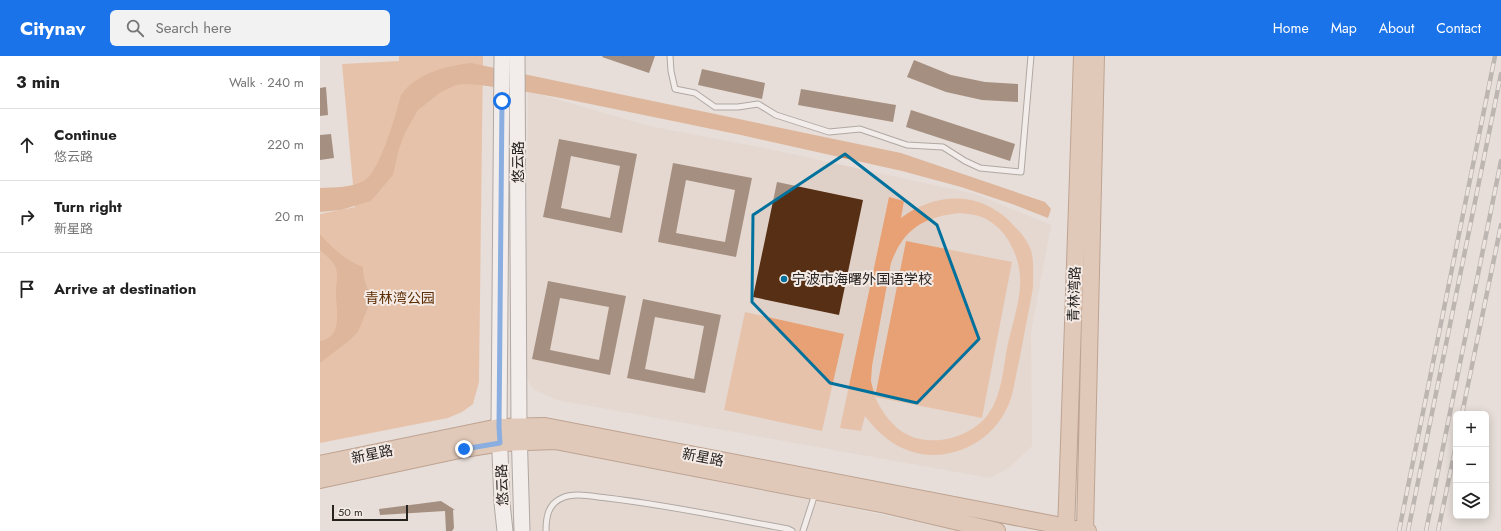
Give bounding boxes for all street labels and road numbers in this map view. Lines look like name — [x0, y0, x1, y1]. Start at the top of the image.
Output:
street label: 悠云路 — [508, 141, 528, 183]
street label: 青林湾路 — [1063, 266, 1085, 322]
street label: 新星路 — [349, 440, 395, 468]
street label: 新星路 — [680, 443, 726, 471]
street label: 悠云路 — [491, 464, 513, 506]

